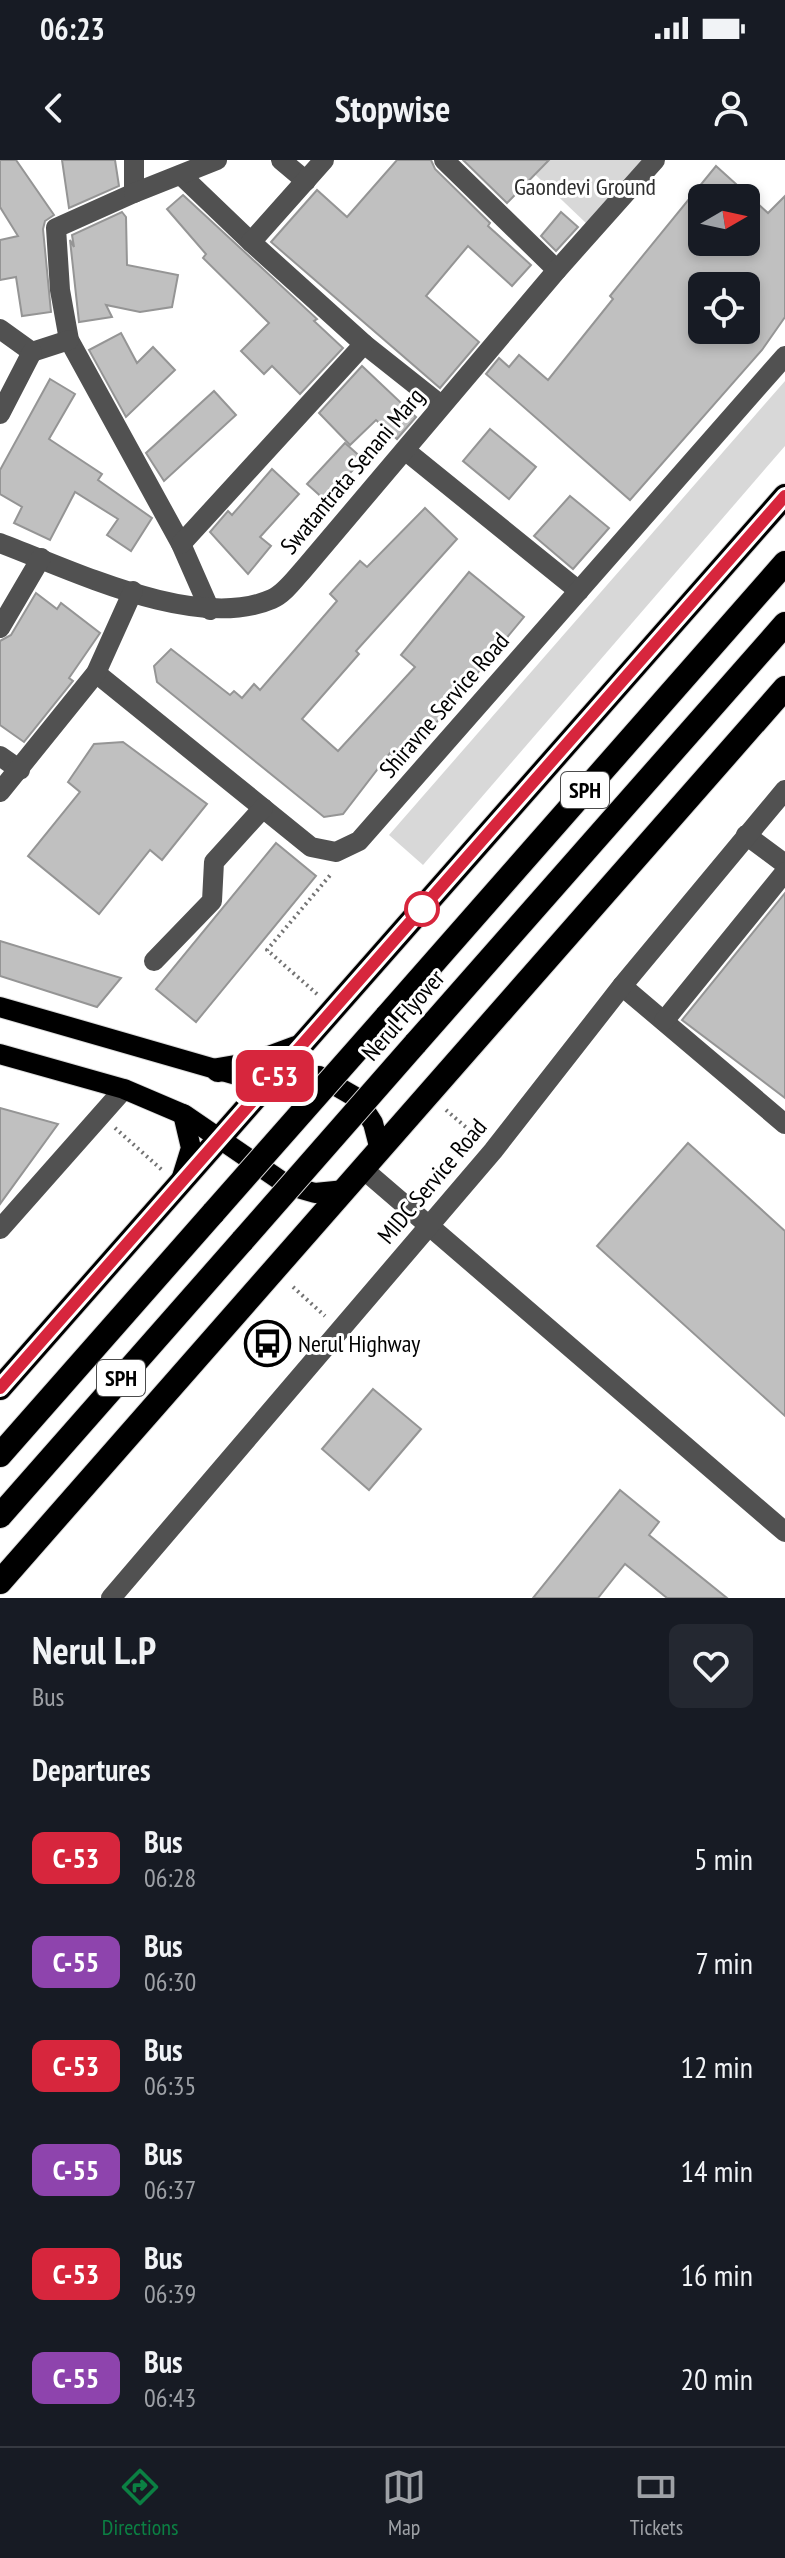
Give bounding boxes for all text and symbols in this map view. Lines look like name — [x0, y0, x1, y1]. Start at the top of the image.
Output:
text: 06:23 — [40, 9, 105, 48]
text: Stopwise — [335, 85, 450, 132]
icon: back — [32, 86, 76, 130]
icon: person — [709, 86, 753, 130]
park label: Gaondevi Ground — [514, 171, 656, 202]
north arrow — [688, 184, 760, 256]
map controls — [688, 184, 760, 344]
button: locate — [688, 272, 760, 344]
street label: Swatantrata Senani Marg — [273, 381, 431, 561]
street label: Shiravne Service Road — [372, 626, 516, 784]
road number: SPH — [561, 772, 609, 808]
unlabelled marker — [405, 892, 439, 926]
street label: Nerul Flyover — [355, 963, 451, 1067]
line badge: C-53 — [219, 1050, 331, 1102]
text: C-53 — [252, 1057, 298, 1094]
street label: MIDC Service Road — [371, 1112, 493, 1250]
bus stop icon: Nerul Highway — [243, 1319, 291, 1367]
place label: Nerul Highway — [298, 1328, 420, 1359]
road number: SPH — [97, 1360, 145, 1396]
button: heart — [669, 1624, 753, 1708]
text: Nerul L.P — [32, 1625, 156, 1674]
text: Bus — [32, 1680, 64, 1713]
text: Departures — [32, 1750, 150, 1789]
text: Bus — [144, 1822, 183, 1861]
text: C-53 — [53, 1839, 99, 1876]
text: 5 min — [694, 1839, 753, 1878]
text: 06:28 — [144, 1861, 196, 1894]
text: Bus — [144, 1926, 183, 1965]
text: C-55 — [53, 1943, 99, 1980]
text: 7 min — [695, 1943, 753, 1982]
text: 06:30 — [144, 1965, 196, 1998]
text: Bus — [144, 2030, 183, 2069]
text: C-53 — [53, 2047, 99, 2084]
text: 12 min — [680, 2047, 753, 2086]
text: 06:35 — [144, 2069, 196, 2102]
text: Bus — [144, 2134, 183, 2173]
text: C-55 — [53, 2151, 99, 2188]
text: 14 min — [680, 2151, 753, 2190]
text: 06:37 — [144, 2173, 196, 2206]
text: Bus — [144, 2238, 183, 2277]
text: C-53 — [53, 2255, 99, 2292]
text: 16 min — [680, 2255, 753, 2294]
text: 06:39 — [144, 2277, 196, 2310]
text: Bus — [144, 2342, 183, 2381]
text: C-55 — [53, 2359, 99, 2396]
text: 20 min — [680, 2359, 753, 2398]
text: 06:43 — [144, 2381, 196, 2414]
tab: Directions — [102, 2465, 178, 2541]
tab: Map — [382, 2465, 426, 2541]
tab: Tickets — [630, 2465, 683, 2541]

